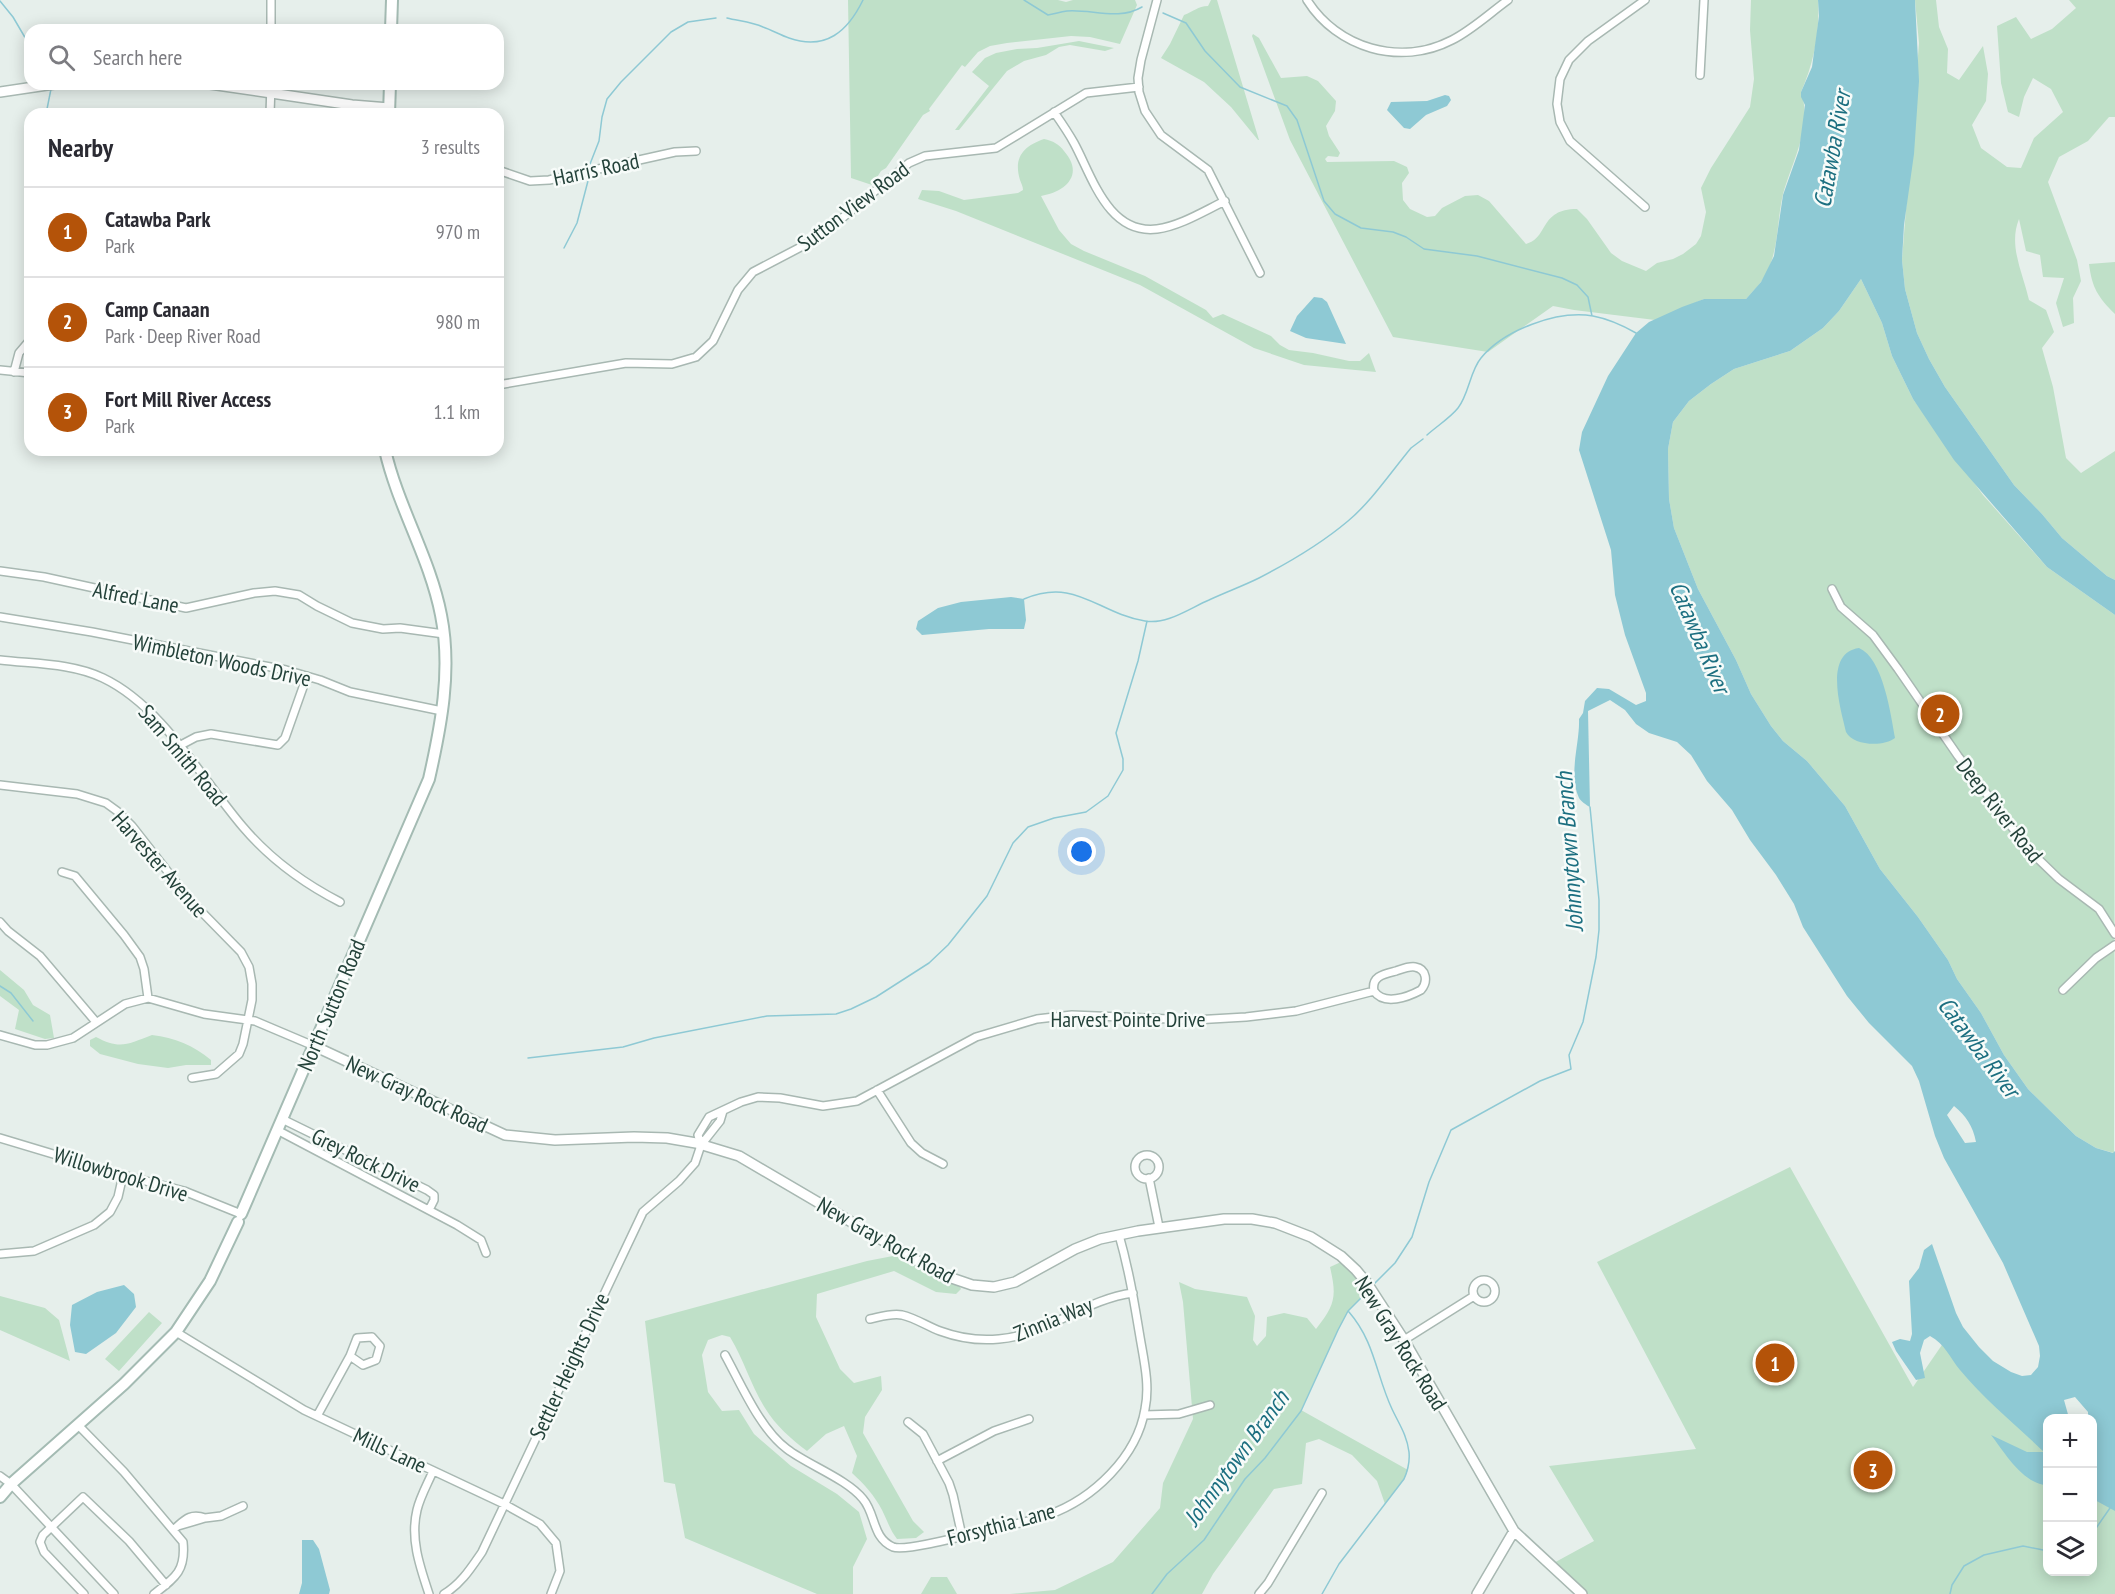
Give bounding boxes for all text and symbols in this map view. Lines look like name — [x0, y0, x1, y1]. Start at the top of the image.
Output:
search box — [24, 24, 504, 90]
icon: search — [45, 41, 78, 74]
text: Search here — [93, 43, 182, 71]
water label: Catawba River — [1806, 85, 1858, 210]
text: Nearby — [48, 131, 113, 164]
text: 3 results — [421, 134, 480, 160]
street label: Harris Road — [551, 146, 641, 192]
street label: Sutton View Road — [792, 155, 914, 257]
text: Catawba Park — [105, 205, 211, 233]
text: 1 — [63, 219, 72, 245]
text: 970 m — [436, 219, 480, 245]
text: Park — [105, 233, 135, 259]
text: Camp Canaan — [105, 295, 210, 323]
text: 2 — [63, 309, 72, 335]
text: 980 m — [436, 309, 480, 335]
text: Park · Deep River Road — [105, 323, 261, 349]
text: Fort Mill River Access — [105, 385, 271, 413]
text: 3 — [63, 399, 72, 425]
text: 1.1 km — [433, 399, 480, 425]
text: Park — [105, 413, 135, 439]
street label: Alfred Lane — [91, 575, 181, 619]
water label: Catawba River — [1663, 577, 1739, 701]
street label: Wimbleton Woods Drive — [130, 627, 314, 693]
pin: 2 — [1920, 692, 1960, 736]
street label: Sam Smith Road — [133, 699, 233, 811]
street label: Deep River Road — [1950, 752, 2050, 868]
water label: Johnnytown Branch — [1548, 770, 1590, 934]
street label: Harvester Avenue — [106, 805, 214, 923]
your location — [1067, 837, 1096, 866]
street label: North Sutton Road — [291, 935, 371, 1075]
water label: Catawba River — [1931, 990, 2029, 1106]
street label: Harvest Pointe Drive — [1050, 1005, 1206, 1033]
street label: New Gray Rock Road — [342, 1049, 492, 1139]
street label: Grey Rock Drive — [307, 1122, 425, 1198]
street label: Willowbrook Drive — [50, 1140, 192, 1208]
street label: New Gray Rock Road — [812, 1191, 960, 1289]
street label: New Gray Rock Road — [1349, 1271, 1453, 1415]
street label: Settler Heights Drive — [523, 1288, 615, 1444]
street label: Zinnia Way — [1009, 1290, 1097, 1347]
pin: 1 — [1756, 1340, 1794, 1386]
water label: Johnnytown Branch — [1176, 1383, 1296, 1533]
map controls — [2043, 1414, 2097, 1576]
button: + — [2043, 1414, 2097, 1468]
street label: Mills Lane — [349, 1421, 431, 1479]
pin: 3 — [1854, 1448, 1892, 1492]
button: − — [2043, 1468, 2097, 1522]
street label: Forsythia Lane — [944, 1496, 1058, 1552]
button: layers — [2043, 1522, 2097, 1576]

